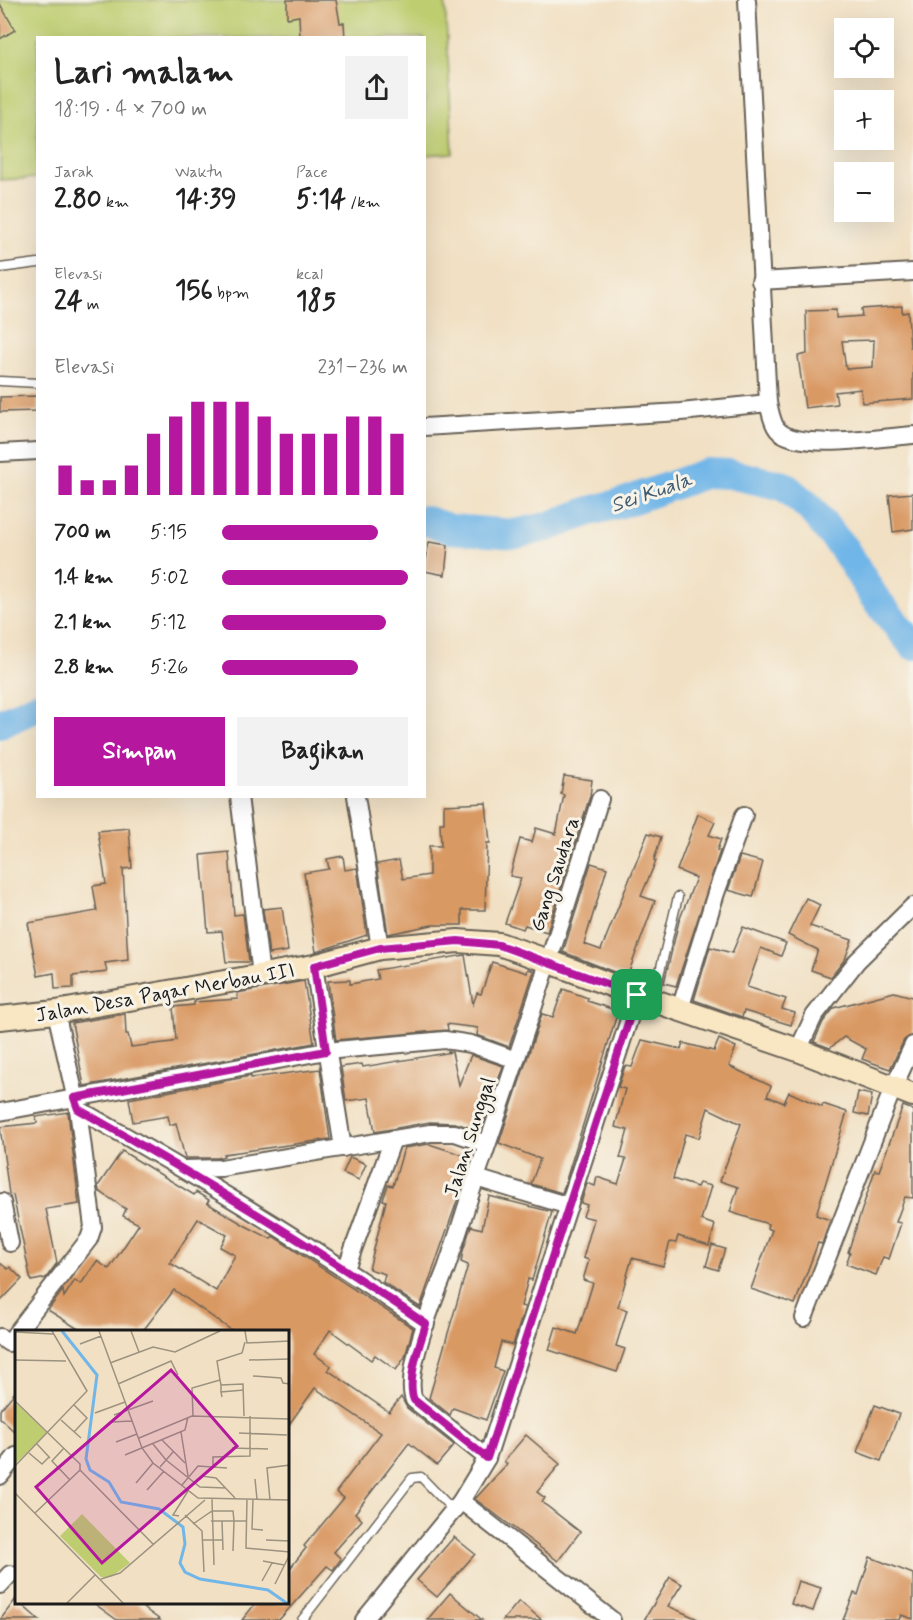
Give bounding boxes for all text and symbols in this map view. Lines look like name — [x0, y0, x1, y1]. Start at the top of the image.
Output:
map controls — [834, 18, 894, 222]
button: locate — [834, 18, 894, 78]
text: Lari malam — [54, 51, 234, 95]
button: share — [345, 56, 408, 119]
button: + — [834, 90, 894, 150]
text: 18:19 · 4 × 700 m — [54, 96, 207, 123]
text: Jarak — [54, 162, 93, 183]
text: Waktu — [175, 162, 222, 183]
text: Pace — [296, 162, 328, 183]
button: − — [834, 162, 894, 222]
text: 2.80 — [54, 183, 102, 217]
text: 14:39 — [175, 183, 237, 217]
text: 5:14 — [296, 183, 346, 217]
text: km — [102, 192, 129, 213]
text: /km — [346, 192, 381, 213]
text: Elevasi — [54, 264, 102, 285]
text: kcal — [296, 264, 323, 285]
text: 156 — [175, 274, 213, 308]
text: bpm — [213, 283, 249, 304]
text: 24 — [54, 285, 83, 319]
text: 185 — [296, 285, 336, 319]
text: m — [83, 294, 100, 315]
text: Elevasi — [54, 354, 114, 381]
text: 231–236 m — [318, 354, 408, 381]
water label: Sei Kuala — [607, 466, 697, 520]
text: 700 m — [54, 519, 111, 546]
text: 5:15 — [150, 519, 187, 546]
text: 1.4 km — [54, 564, 113, 591]
text: 5:02 — [150, 564, 189, 591]
text: 2.1 km — [54, 609, 111, 636]
text: 5:12 — [150, 609, 187, 636]
text: 2.8 km — [54, 654, 114, 681]
text: 5:26 — [150, 654, 188, 681]
button: Simpan — [54, 717, 225, 786]
button: Bagikan — [237, 717, 408, 786]
street label: Gang Saudara — [524, 814, 588, 936]
street label: Jalan Desa Pagar Merbau III — [34, 957, 297, 1030]
pin — [611, 969, 662, 1020]
icon: arrive — [620, 978, 653, 1011]
street label: Jalan Sunggal — [438, 1074, 504, 1201]
inset map — [15, 1330, 290, 1605]

